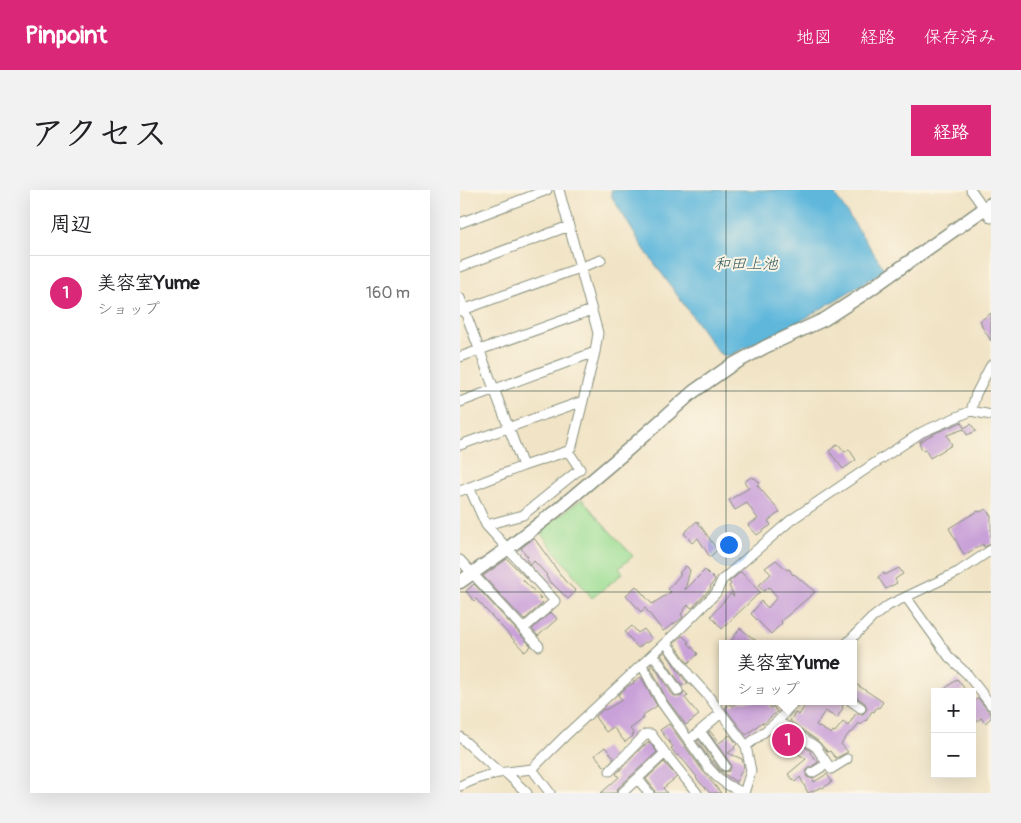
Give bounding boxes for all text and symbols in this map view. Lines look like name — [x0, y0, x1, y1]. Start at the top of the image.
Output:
text: Pinpoint — [25, 21, 107, 50]
text: 地図 — [796, 26, 832, 49]
text: 経路 — [860, 26, 896, 49]
text: 保存済み — [924, 26, 996, 49]
button: 経路 — [911, 105, 991, 156]
text: アクセス — [30, 112, 168, 156]
text: 周辺 — [50, 211, 92, 238]
water label: 和田上池 — [714, 254, 779, 274]
text: 美容室Yume — [97, 271, 200, 295]
text: 1 — [63, 283, 69, 303]
text: 160 m — [366, 283, 410, 303]
text: ショップ — [97, 299, 160, 319]
your location — [716, 532, 742, 558]
popup — [719, 640, 857, 705]
text: 美容室Yume — [737, 651, 839, 675]
text: ショップ — [737, 679, 800, 699]
map controls — [931, 688, 976, 778]
button: + — [931, 688, 976, 733]
pin: 1 — [772, 721, 804, 759]
button: − — [931, 733, 976, 778]

